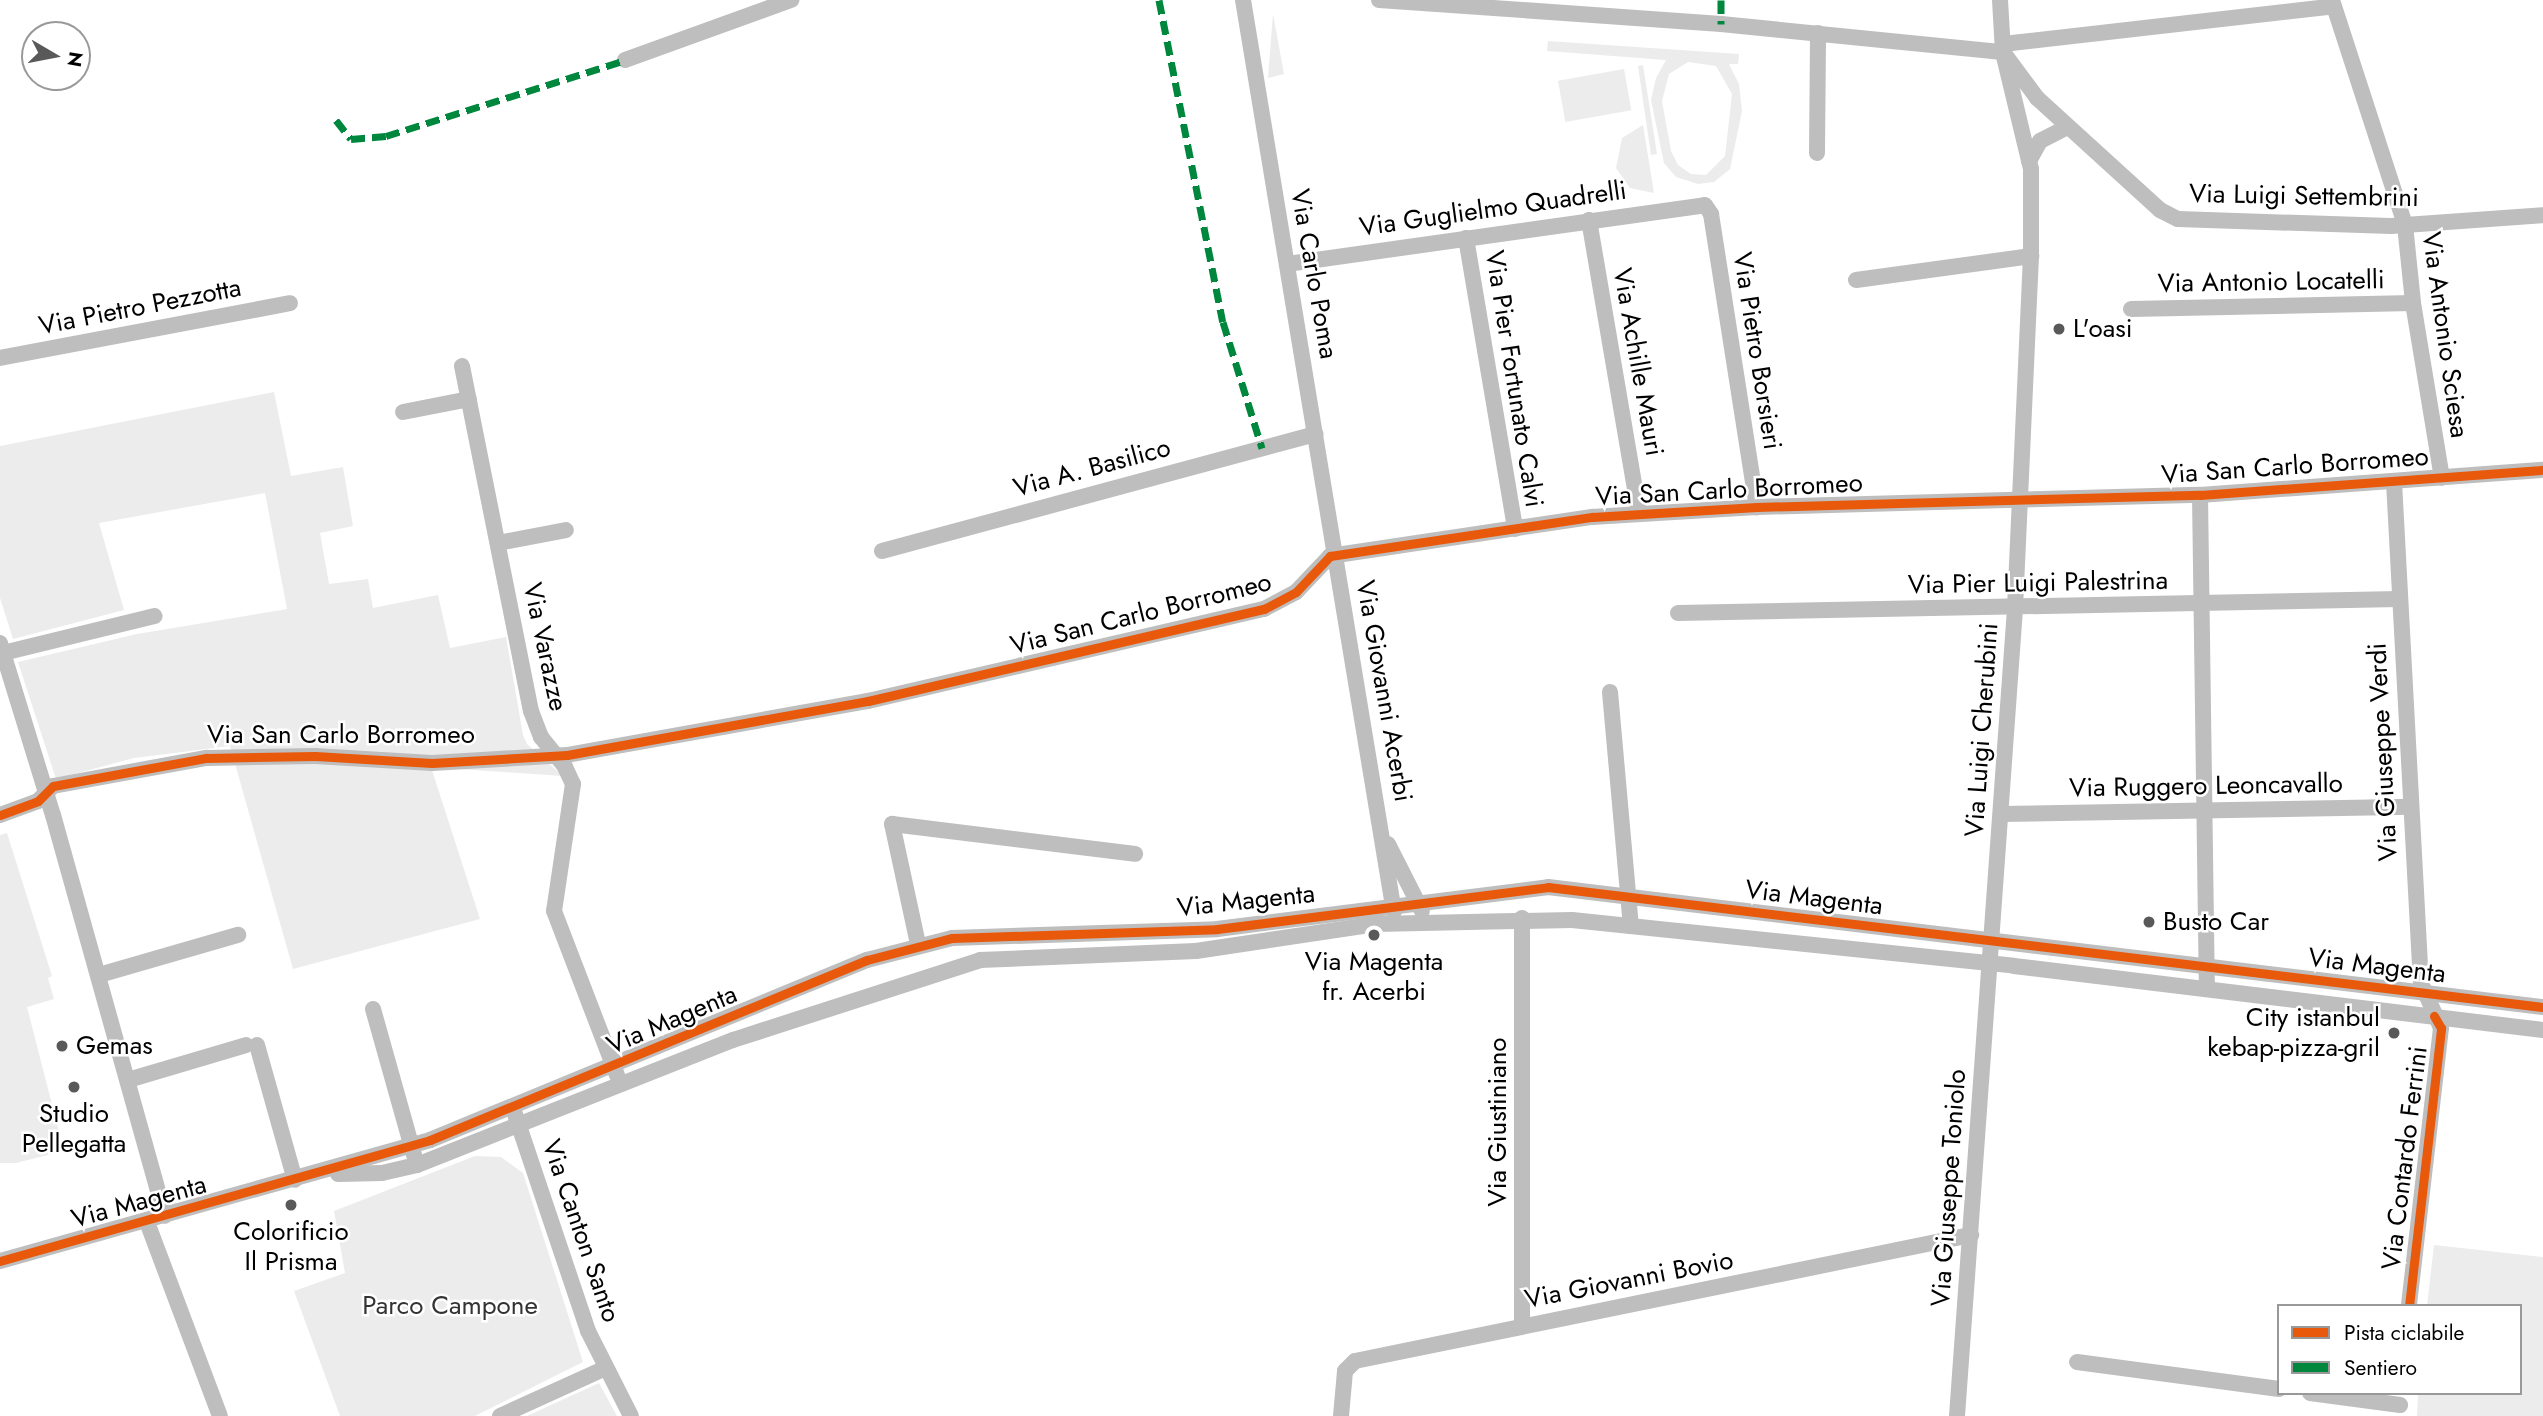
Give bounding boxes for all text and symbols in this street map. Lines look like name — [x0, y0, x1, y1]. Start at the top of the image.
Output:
north arrow — [21, 21, 91, 91]
text: N — [61, 50, 90, 69]
street label: Via Guglielmo Quadrelli — [1357, 175, 1629, 243]
street label: Via Luigi Settembrini — [2189, 178, 2419, 214]
street label: Via Carlo Poma — [1284, 187, 1344, 361]
street label: Via Antonio Sciesa — [2415, 230, 2475, 440]
street label: Via Pier Fortunato Calvi — [1478, 248, 1550, 510]
street label: Via Pietro Borsieri — [1726, 250, 1788, 452]
street label: Via Antonio Locatelli — [2157, 264, 2385, 300]
street label: Via Achille Mauri — [1606, 266, 1670, 458]
street label: Via Pietro Pezzotta — [36, 272, 244, 342]
place label: L'oasi — [2073, 313, 2132, 345]
marker: L'oasi — [2051, 321, 2067, 337]
street label: Via A. Basilico — [1010, 432, 1174, 504]
street label: Via San Carlo Borromeo — [2160, 441, 2430, 491]
street label: Via San Carlo Borromeo — [1594, 467, 1864, 513]
street label: Via Pier Luigi Palestrina — [1908, 565, 2168, 601]
street label: Via San Carlo Borromeo — [1007, 566, 1275, 662]
street label: Via Giovanni Acerbi — [1349, 578, 1419, 804]
street label: Via Varazze — [516, 580, 574, 714]
street label: Via Luigi Cherubini — [1959, 622, 2005, 838]
street label: Via Giuseppe Verdi — [2362, 642, 2404, 862]
street label: Via San Carlo Borromeo — [207, 719, 475, 751]
street label: Via Ruggero Leoncavallo — [2069, 768, 2343, 804]
street label: Via Magenta — [1743, 874, 1885, 922]
street label: Via Magenta — [1176, 878, 1316, 924]
place label: Busto Car — [2163, 906, 2269, 938]
marker: Busto Car — [2141, 914, 2157, 930]
marker: Via Magenta fr. Acerbi — [1366, 927, 1382, 943]
street label: Via Magenta — [2306, 942, 2448, 990]
place label: Via Magenta fr. Acerbi — [1305, 946, 1443, 1007]
street label: Via Magenta — [602, 979, 742, 1061]
place label: City istanbul kebap-pizza-gril — [2207, 1002, 2380, 1064]
marker: City istanbul kebap-pizza-gril — [2386, 1025, 2402, 1041]
place label: Gemas — [76, 1030, 153, 1062]
street label: Via Giustiniano — [1482, 1037, 1514, 1207]
marker: Gemas — [54, 1038, 70, 1054]
street label: Via Contardo Ferrini — [2376, 1044, 2434, 1272]
street label: Via Giuseppe Toniolo — [1925, 1068, 1973, 1308]
marker: Studio Pellegatta — [66, 1079, 82, 1095]
place label: Studio Pellegatta — [22, 1098, 126, 1160]
street label: Via Canton Santo — [535, 1136, 627, 1326]
street label: Via Magenta — [68, 1169, 210, 1235]
marker: Colorificio Il Prisma — [283, 1197, 299, 1213]
place label: Colorificio Il Prisma — [233, 1216, 349, 1278]
street label: Via Giovanni Bovio — [1522, 1245, 1736, 1315]
park label: Parco Campone — [362, 1290, 538, 1322]
legend — [2277, 1304, 2522, 1395]
text: Pista ciclabile — [2344, 1318, 2464, 1348]
text: Sentiero — [2344, 1353, 2417, 1383]

